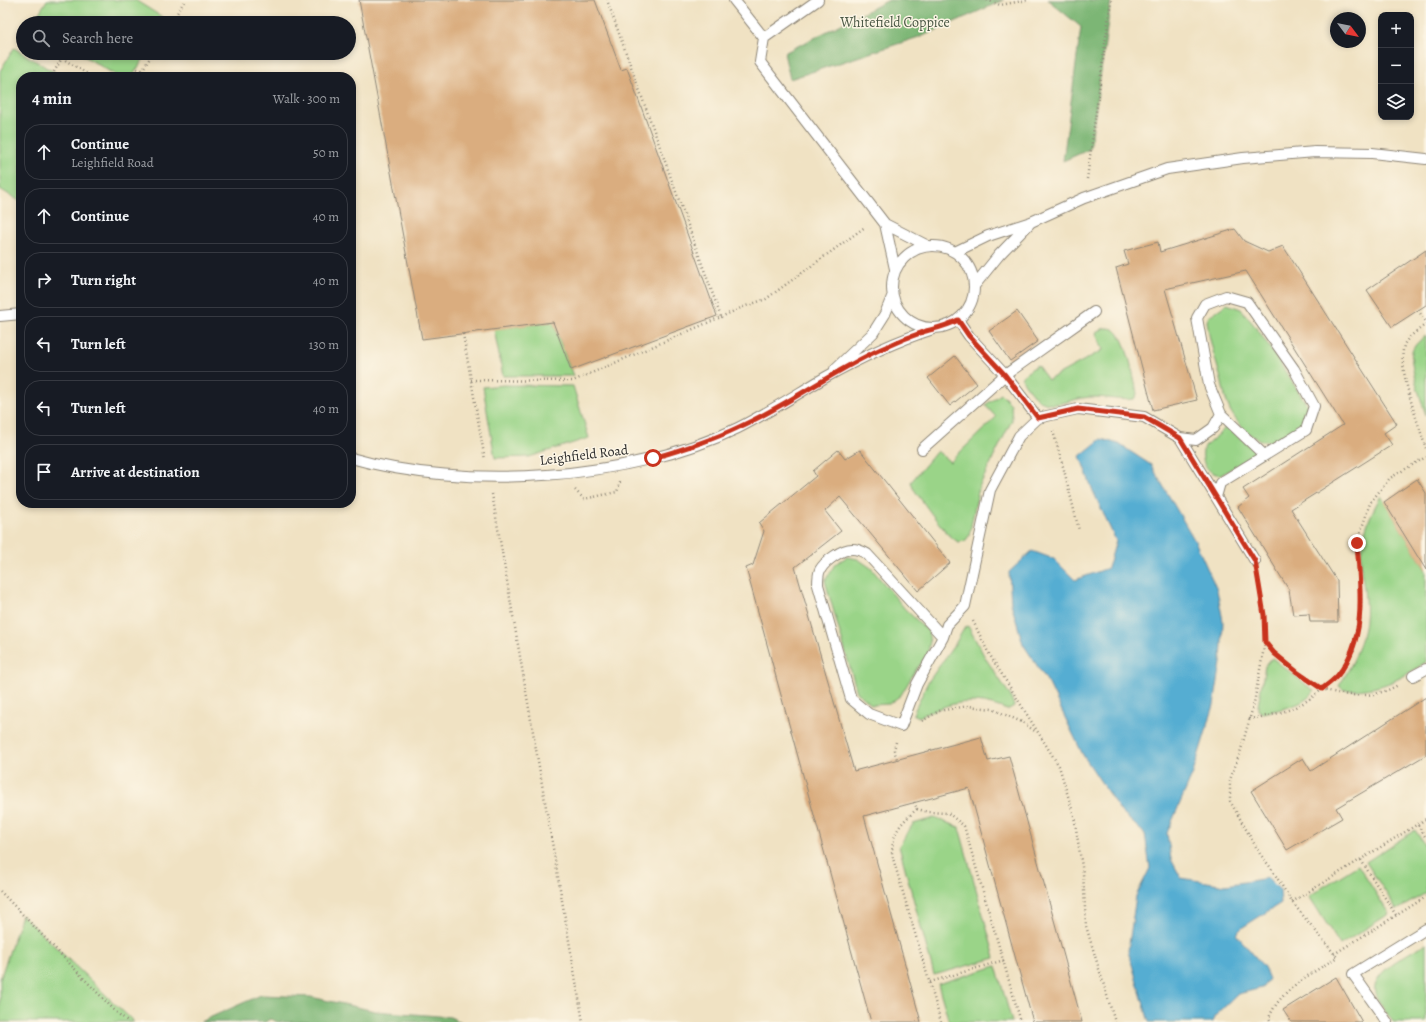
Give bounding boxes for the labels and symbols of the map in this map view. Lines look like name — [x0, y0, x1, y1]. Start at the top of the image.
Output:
north arrow — [1330, 12, 1366, 48]
park label: Whitefield Coppice — [839, 13, 950, 32]
street label: Leighfield Road — [539, 440, 630, 470]
route start — [644, 449, 662, 467]
route end — [1348, 534, 1366, 552]

